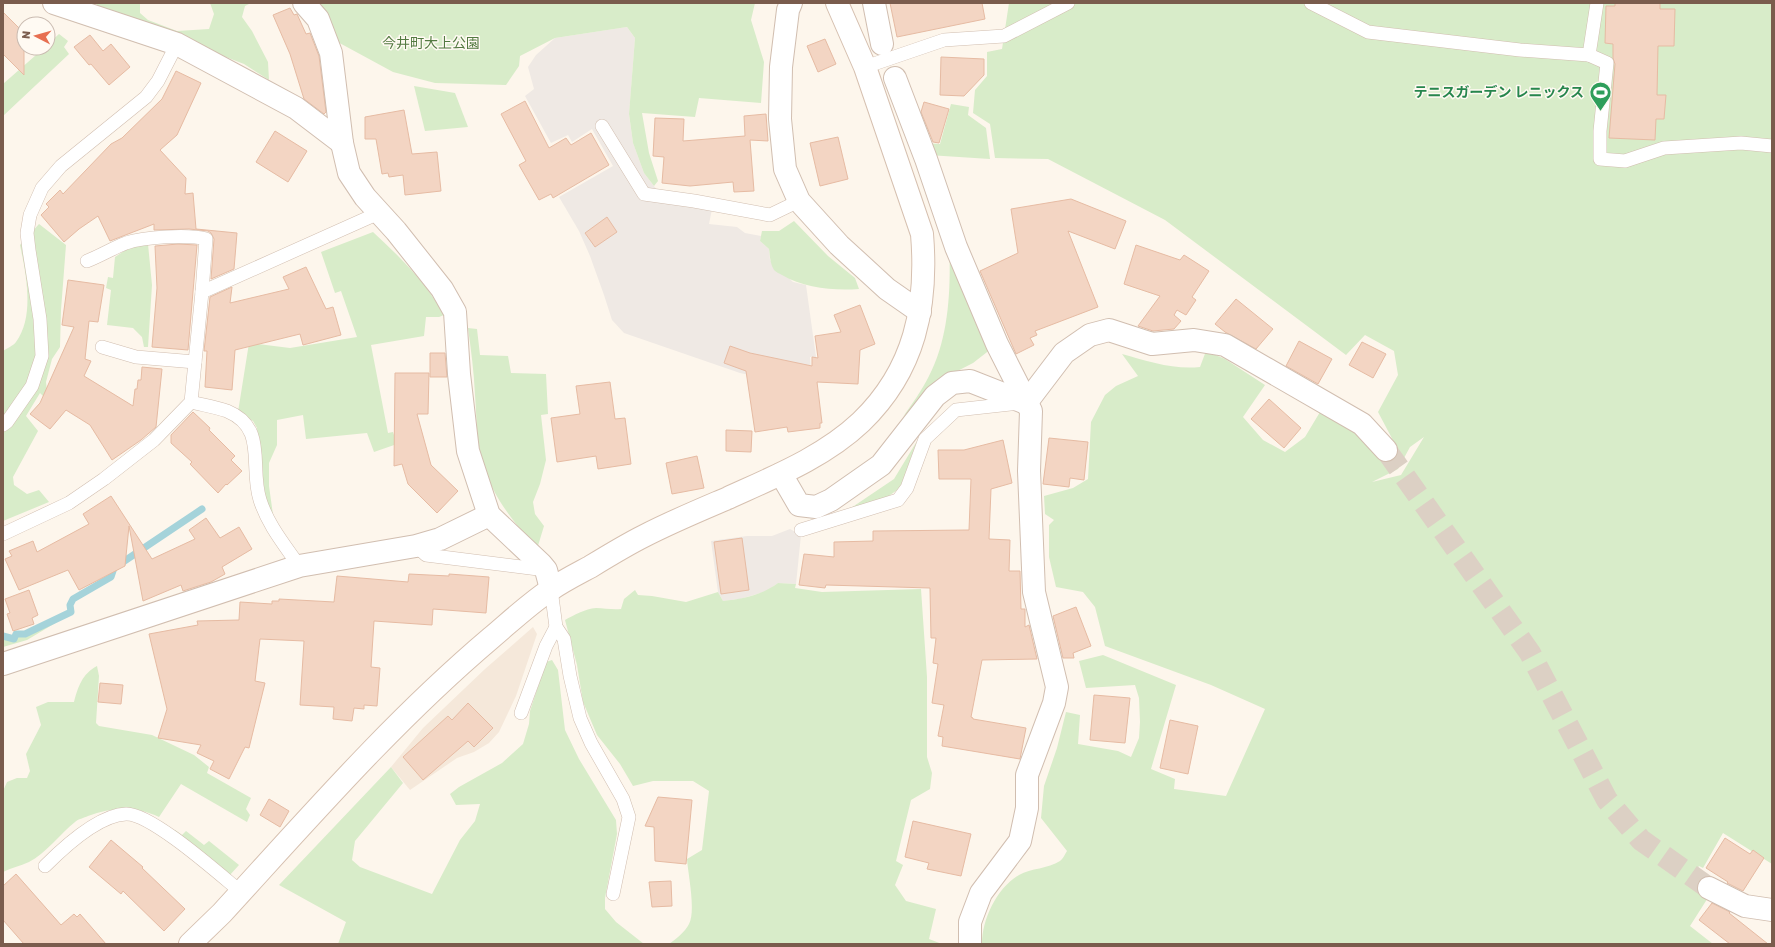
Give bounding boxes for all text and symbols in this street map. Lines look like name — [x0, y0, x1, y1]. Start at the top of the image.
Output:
north arrow — [16, 16, 56, 56]
text: N — [20, 30, 33, 40]
park label: 今井町大上公園 — [382, 35, 480, 52]
sports icon: テニスガーデン レニックス — [1587, 79, 1613, 112]
place label: テニスガーデン レニックス — [1413, 84, 1584, 101]

